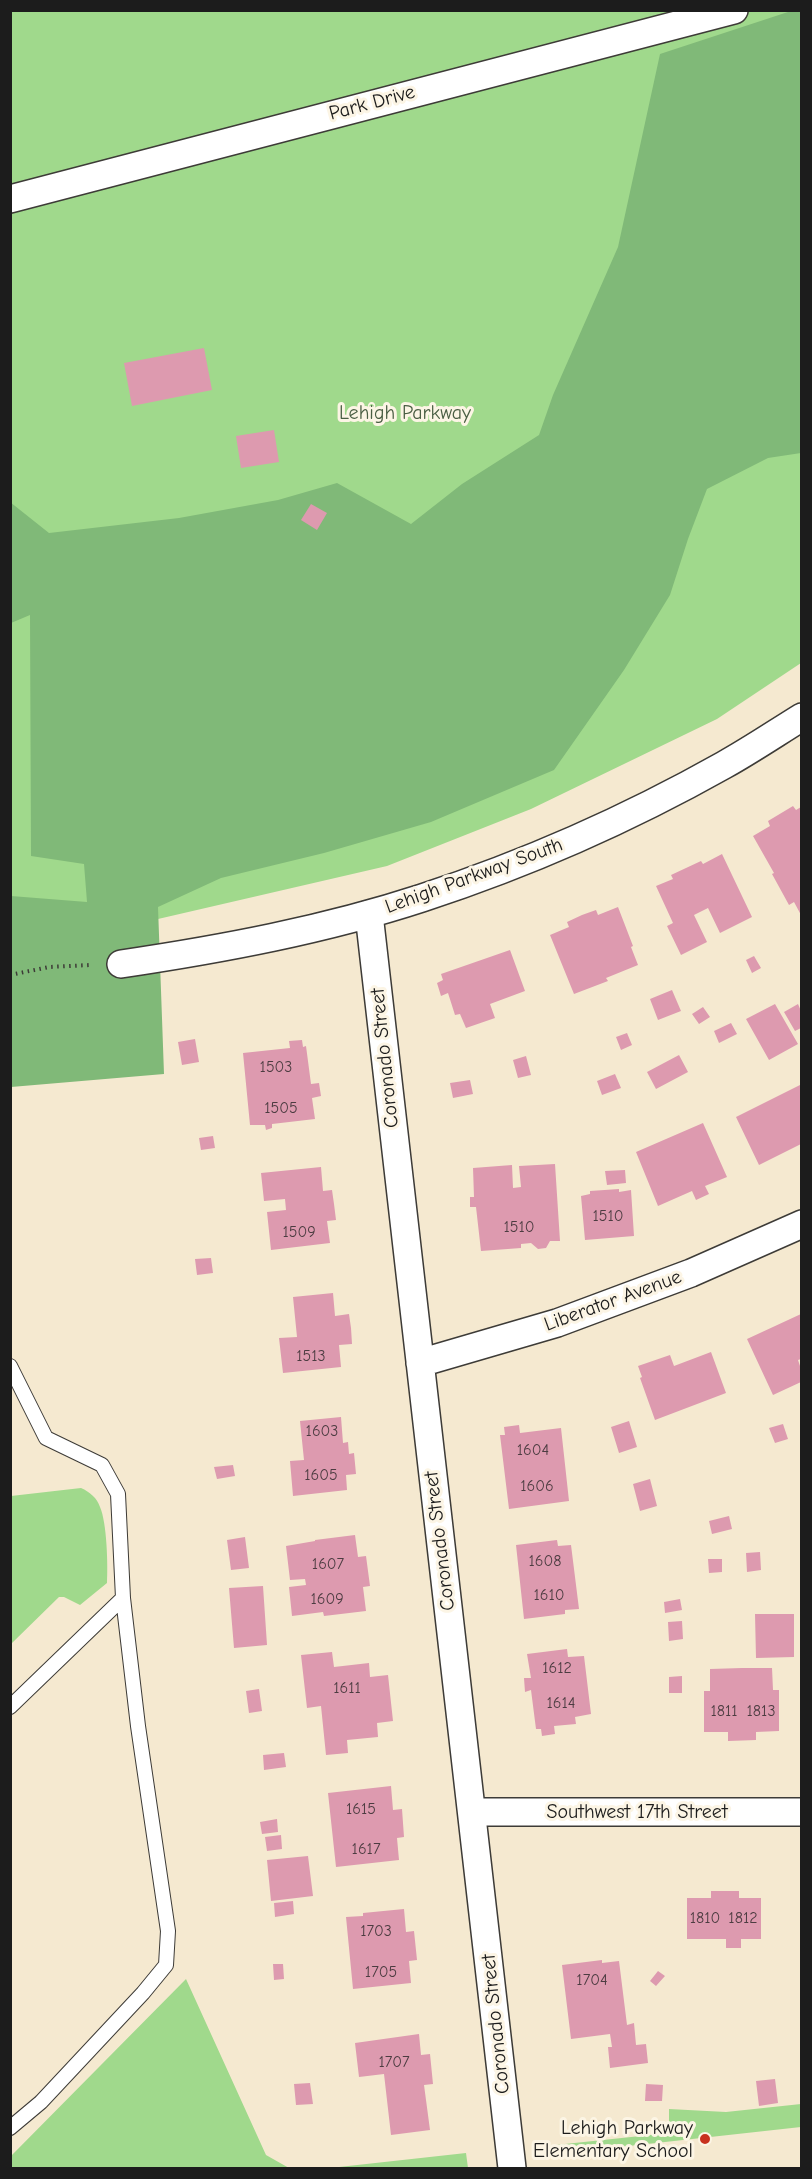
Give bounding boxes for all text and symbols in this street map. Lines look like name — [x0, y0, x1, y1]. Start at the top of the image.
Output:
street label: Park Drive — [326, 80, 418, 126]
park label: Lehigh Parkway — [339, 401, 471, 425]
street label: Lehigh Parkway South — [382, 833, 566, 919]
street label: Coronado Street — [366, 987, 404, 1129]
house number: 1503 — [260, 1057, 292, 1077]
house number: 1505 — [264, 1098, 298, 1118]
house number: 1510 — [592, 1206, 624, 1226]
house number: 1510 — [503, 1217, 535, 1237]
house number: 1509 — [282, 1222, 316, 1242]
street label: Liberator Avenue — [541, 1265, 685, 1337]
house number: 1513 — [296, 1346, 326, 1366]
house number: 1603 — [306, 1421, 338, 1441]
house number: 1604 — [517, 1440, 549, 1460]
house number: 1605 — [304, 1465, 338, 1485]
street label: Coronado Street — [420, 1470, 460, 1612]
house number: 1606 — [520, 1476, 554, 1496]
house number: 1608 — [529, 1551, 561, 1571]
house number: 1607 — [312, 1554, 344, 1574]
house number: 1610 — [533, 1585, 565, 1605]
house number: 1609 — [310, 1589, 344, 1609]
house number: 1612 — [542, 1658, 572, 1678]
house number: 1611 — [333, 1678, 361, 1698]
house number: 1614 — [546, 1693, 576, 1713]
house number: 1811 — [710, 1701, 738, 1721]
house number: 1813 — [746, 1701, 776, 1721]
house number: 1615 — [346, 1799, 376, 1819]
street label: Southwest 17th Street — [546, 1800, 728, 1824]
house number: 1617 — [352, 1839, 380, 1859]
house number: 1810 — [690, 1908, 720, 1928]
house number: 1812 — [728, 1908, 758, 1928]
house number: 1703 — [360, 1921, 392, 1941]
street label: Coronado Street — [477, 1953, 515, 2095]
house number: 1705 — [365, 1962, 397, 1982]
house number: 1704 — [576, 1970, 608, 1990]
house number: 1707 — [378, 2052, 410, 2072]
place label: Lehigh Parkway Elementary School — [533, 2116, 693, 2163]
marker: Lehigh Parkway Elementary School — [698, 2132, 712, 2146]

